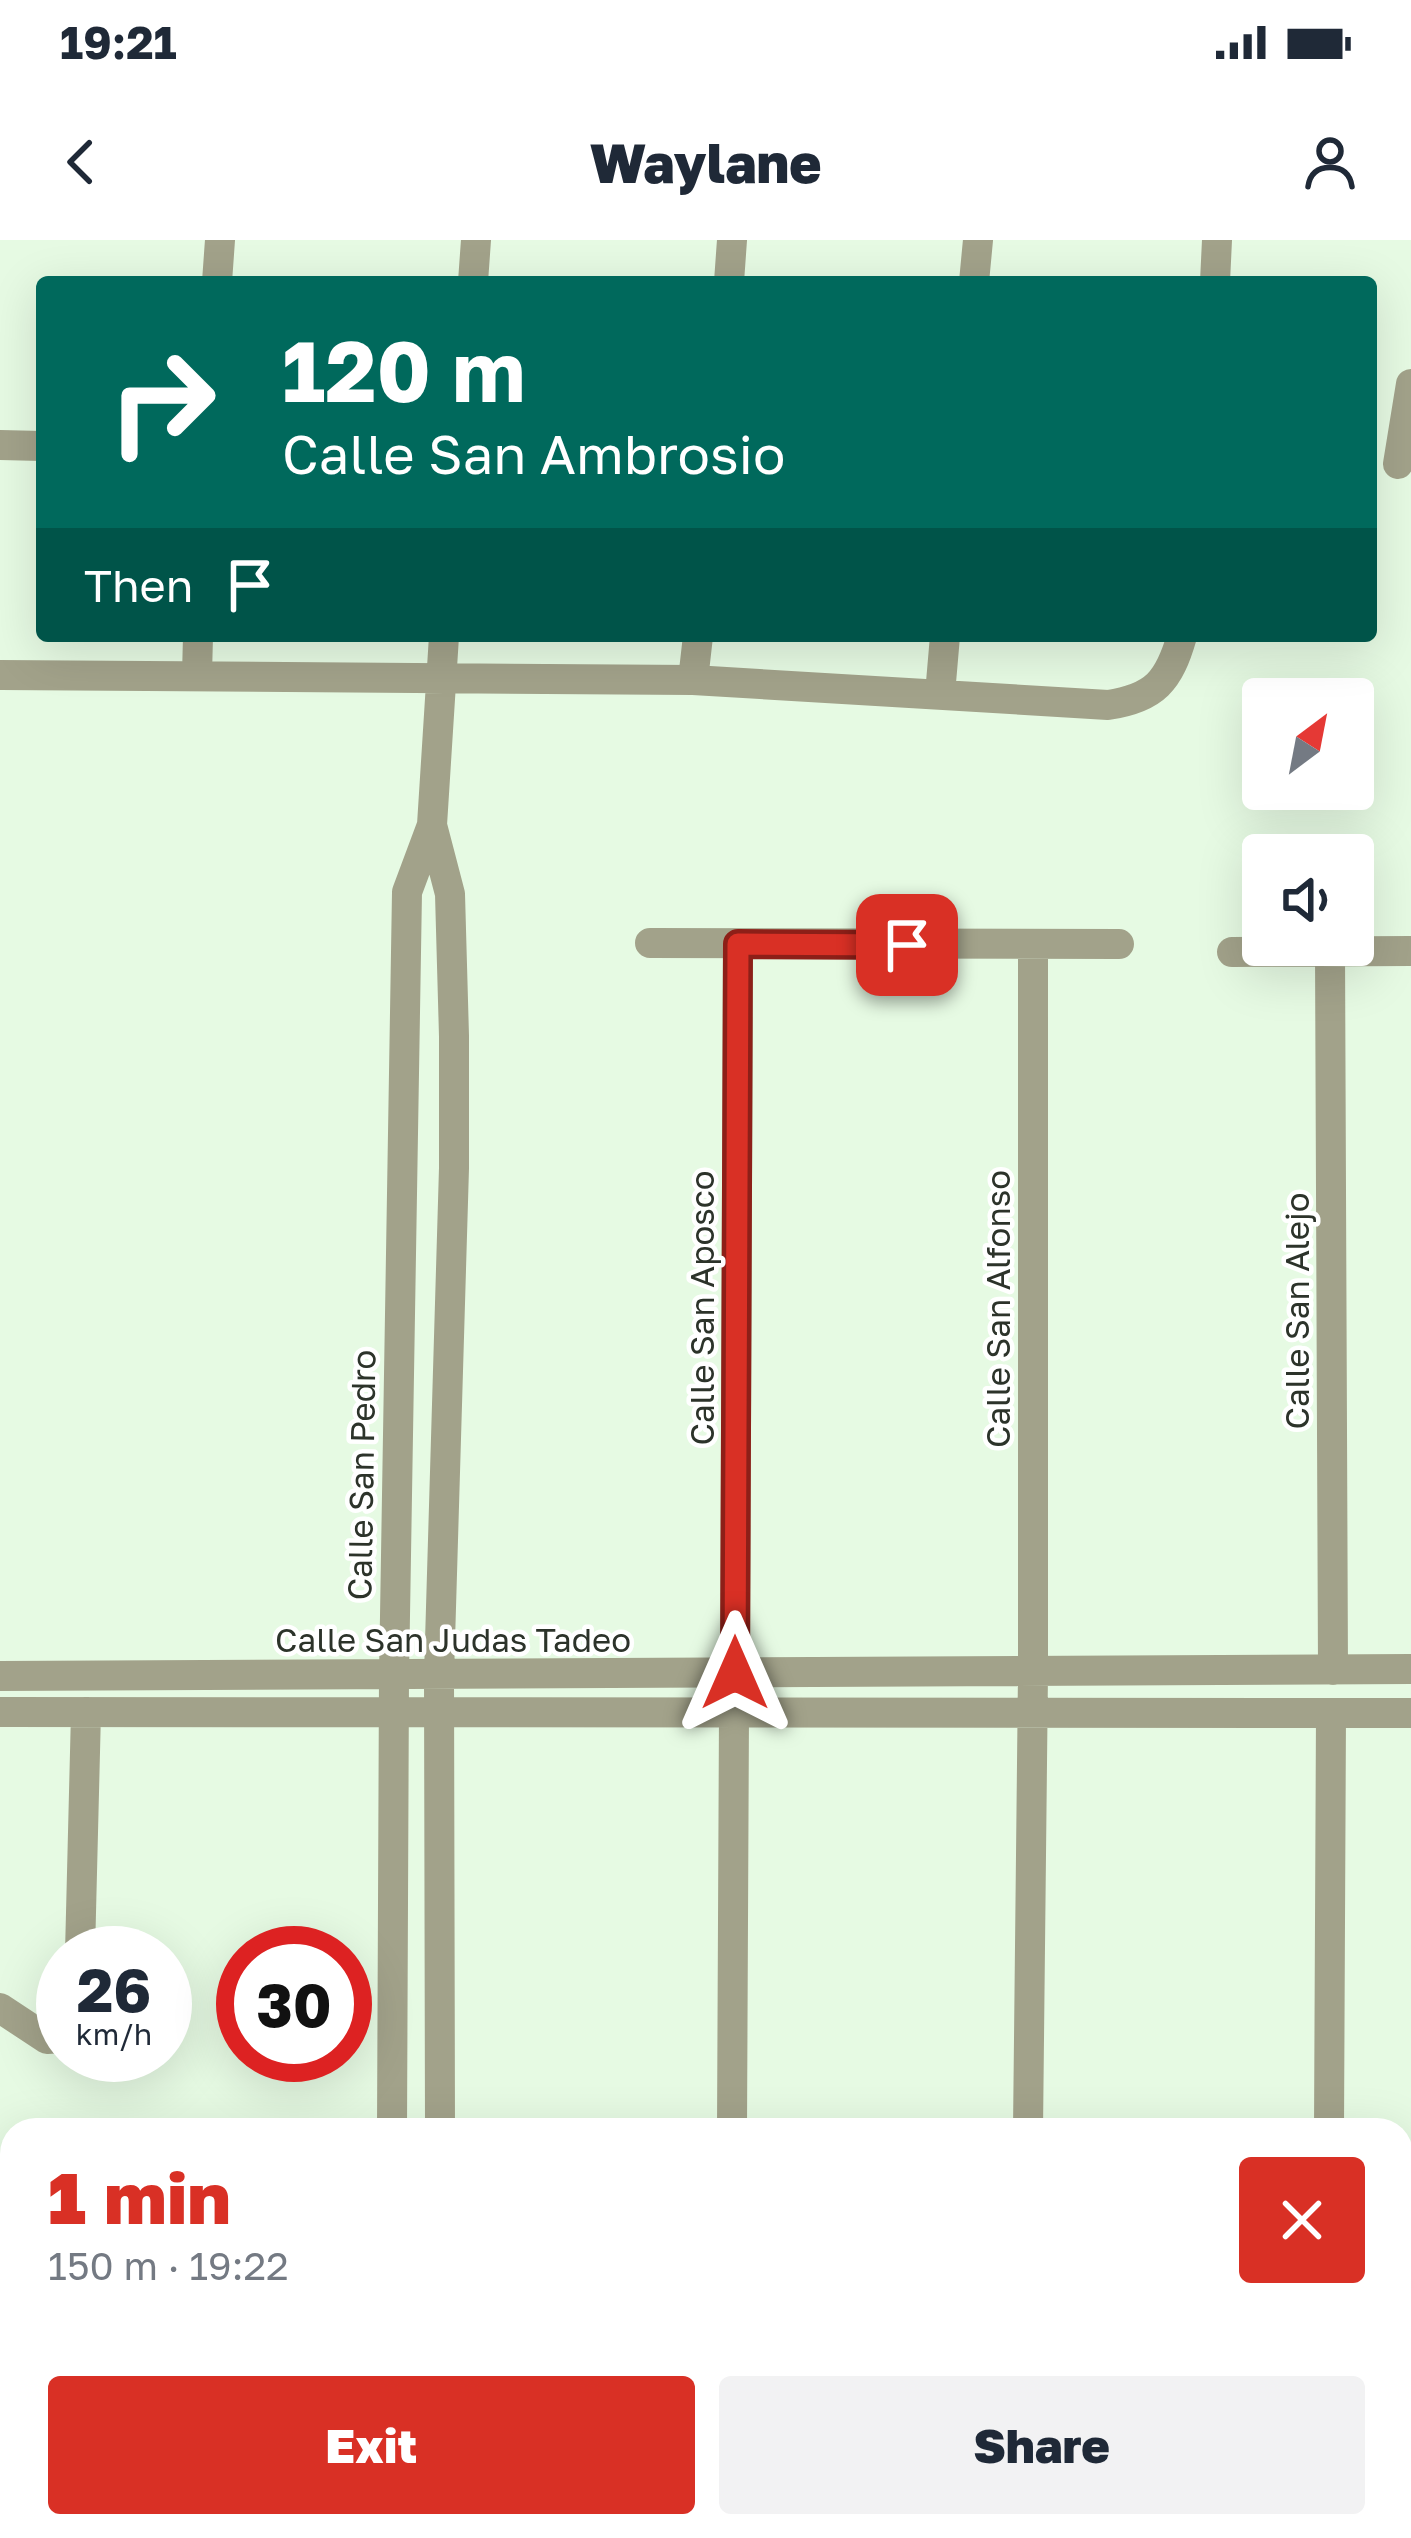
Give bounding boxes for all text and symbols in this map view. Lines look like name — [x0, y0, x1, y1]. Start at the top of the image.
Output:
text: 19:21 — [60, 15, 177, 69]
icon: back — [48, 129, 114, 195]
icon: person — [1297, 129, 1363, 195]
text: Waylane — [590, 130, 821, 195]
text: 120 m — [282, 320, 526, 420]
icon: right — [84, 324, 240, 480]
text: Calle San Ambrosio — [282, 421, 785, 486]
icon: arrive — [217, 552, 283, 618]
text: Then — [84, 558, 193, 612]
north arrow — [1242, 678, 1374, 810]
map controls — [1242, 678, 1374, 966]
button: sound — [1242, 834, 1374, 966]
pin — [856, 894, 958, 996]
icon: arrive — [874, 912, 940, 978]
street label: Calle San Aposco — [682, 1170, 721, 1446]
street label: Calle San Alfonso — [978, 1170, 1017, 1448]
street label: Calle San Alejo — [1277, 1192, 1316, 1430]
street label: Calle San Pedro — [339, 1349, 383, 1601]
position arrow — [672, 1610, 798, 1736]
street label: Calle San Judas Tadeo — [275, 1620, 631, 1659]
speed limit sign: 30 — [216, 1926, 372, 2082]
text: 26 — [77, 1953, 151, 2025]
text: km/h — [76, 2016, 152, 2052]
text: 1 min — [48, 2153, 231, 2240]
button: close — [1239, 2157, 1365, 2283]
text: 150 m · 19:22 — [48, 2242, 289, 2289]
button: Exit — [48, 2376, 695, 2514]
button: Share — [719, 2376, 1365, 2514]

